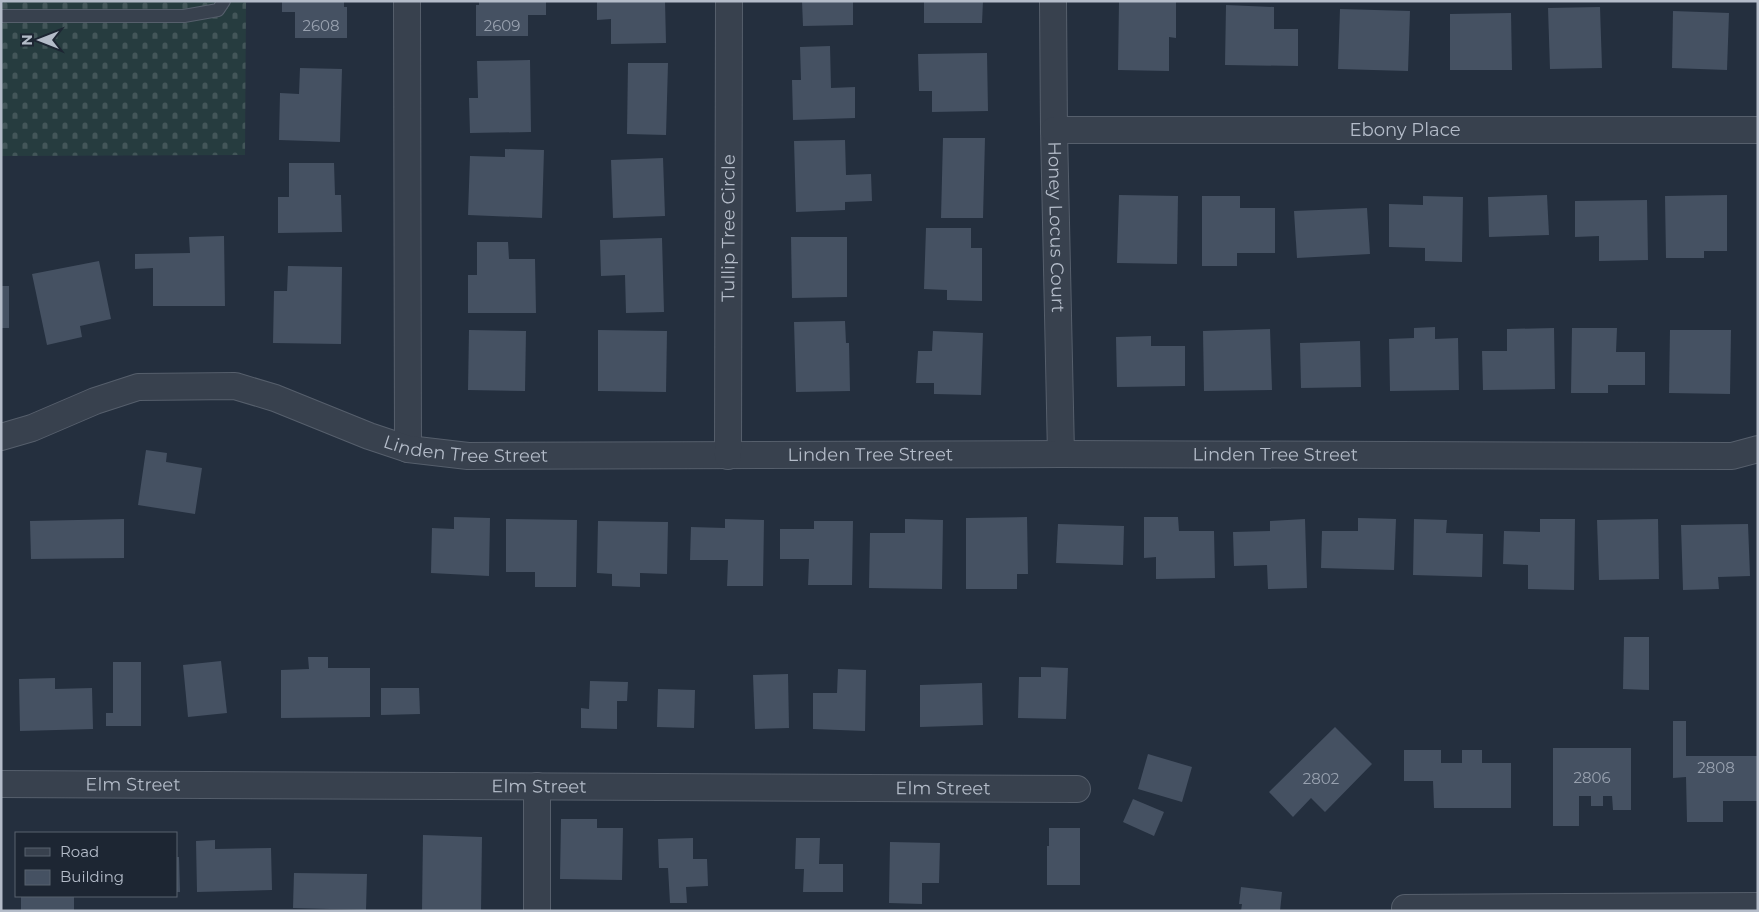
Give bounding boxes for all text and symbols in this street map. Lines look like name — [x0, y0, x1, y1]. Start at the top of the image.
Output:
north arrow — [15, 15, 65, 65]
house number: 2608 — [302, 16, 340, 35]
house number: 2609 — [484, 16, 520, 35]
text: N — [18, 34, 36, 46]
street label: Ebony Place — [1349, 119, 1461, 141]
street label: Honey Locus Court — [1043, 141, 1069, 313]
street label: Tullip Tree Circle — [717, 154, 740, 302]
street label: Linden Tree Street — [381, 431, 548, 467]
street label: Linden Tree Street — [787, 443, 953, 466]
street label: Linden Tree Street — [1192, 443, 1358, 466]
house number: 2808 — [1697, 758, 1735, 777]
house number: 2806 — [1573, 768, 1611, 787]
house number: 2802 — [1303, 769, 1339, 788]
street label: Elm Street — [85, 773, 181, 796]
street label: Elm Street — [491, 775, 587, 798]
street label: Elm Street — [895, 777, 991, 800]
legend — [15, 832, 178, 897]
text: Road — [60, 842, 99, 861]
text: Building — [60, 867, 124, 886]

